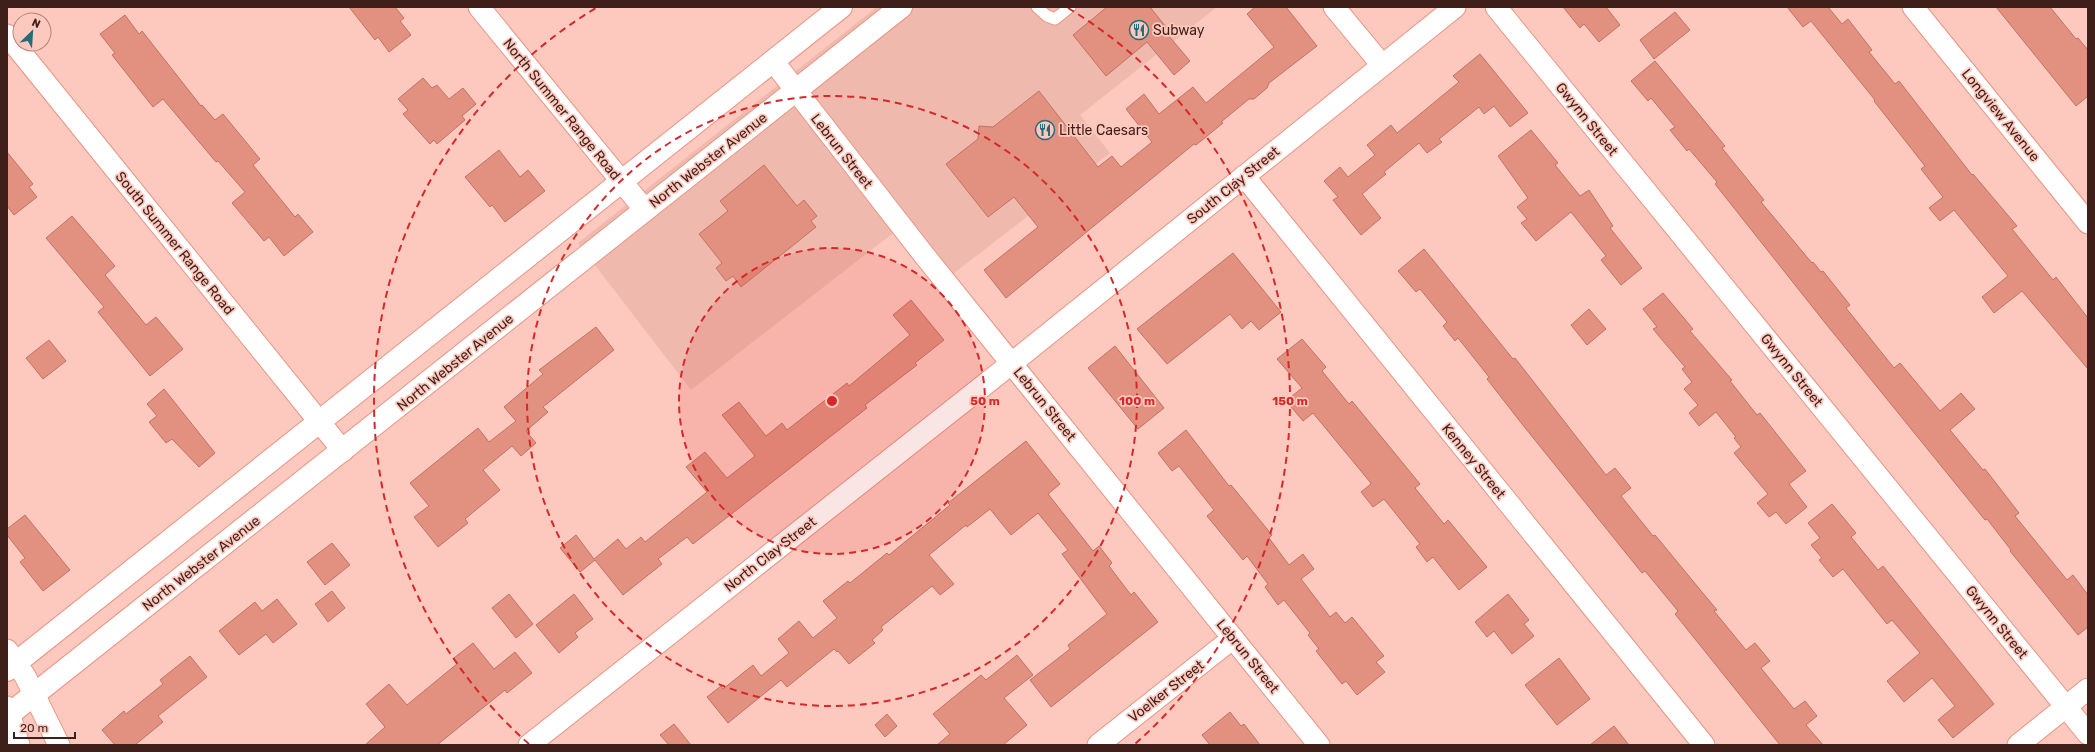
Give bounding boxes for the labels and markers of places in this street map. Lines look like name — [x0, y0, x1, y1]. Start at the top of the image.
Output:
restaurant icon: Subway — [1128, 19, 1150, 41]
place label: Subway — [1153, 22, 1205, 39]
restaurant icon: Little Caesars — [1034, 119, 1056, 141]
place label: Little Caesars — [1059, 122, 1148, 139]
centre of rings — [825, 394, 839, 408]

